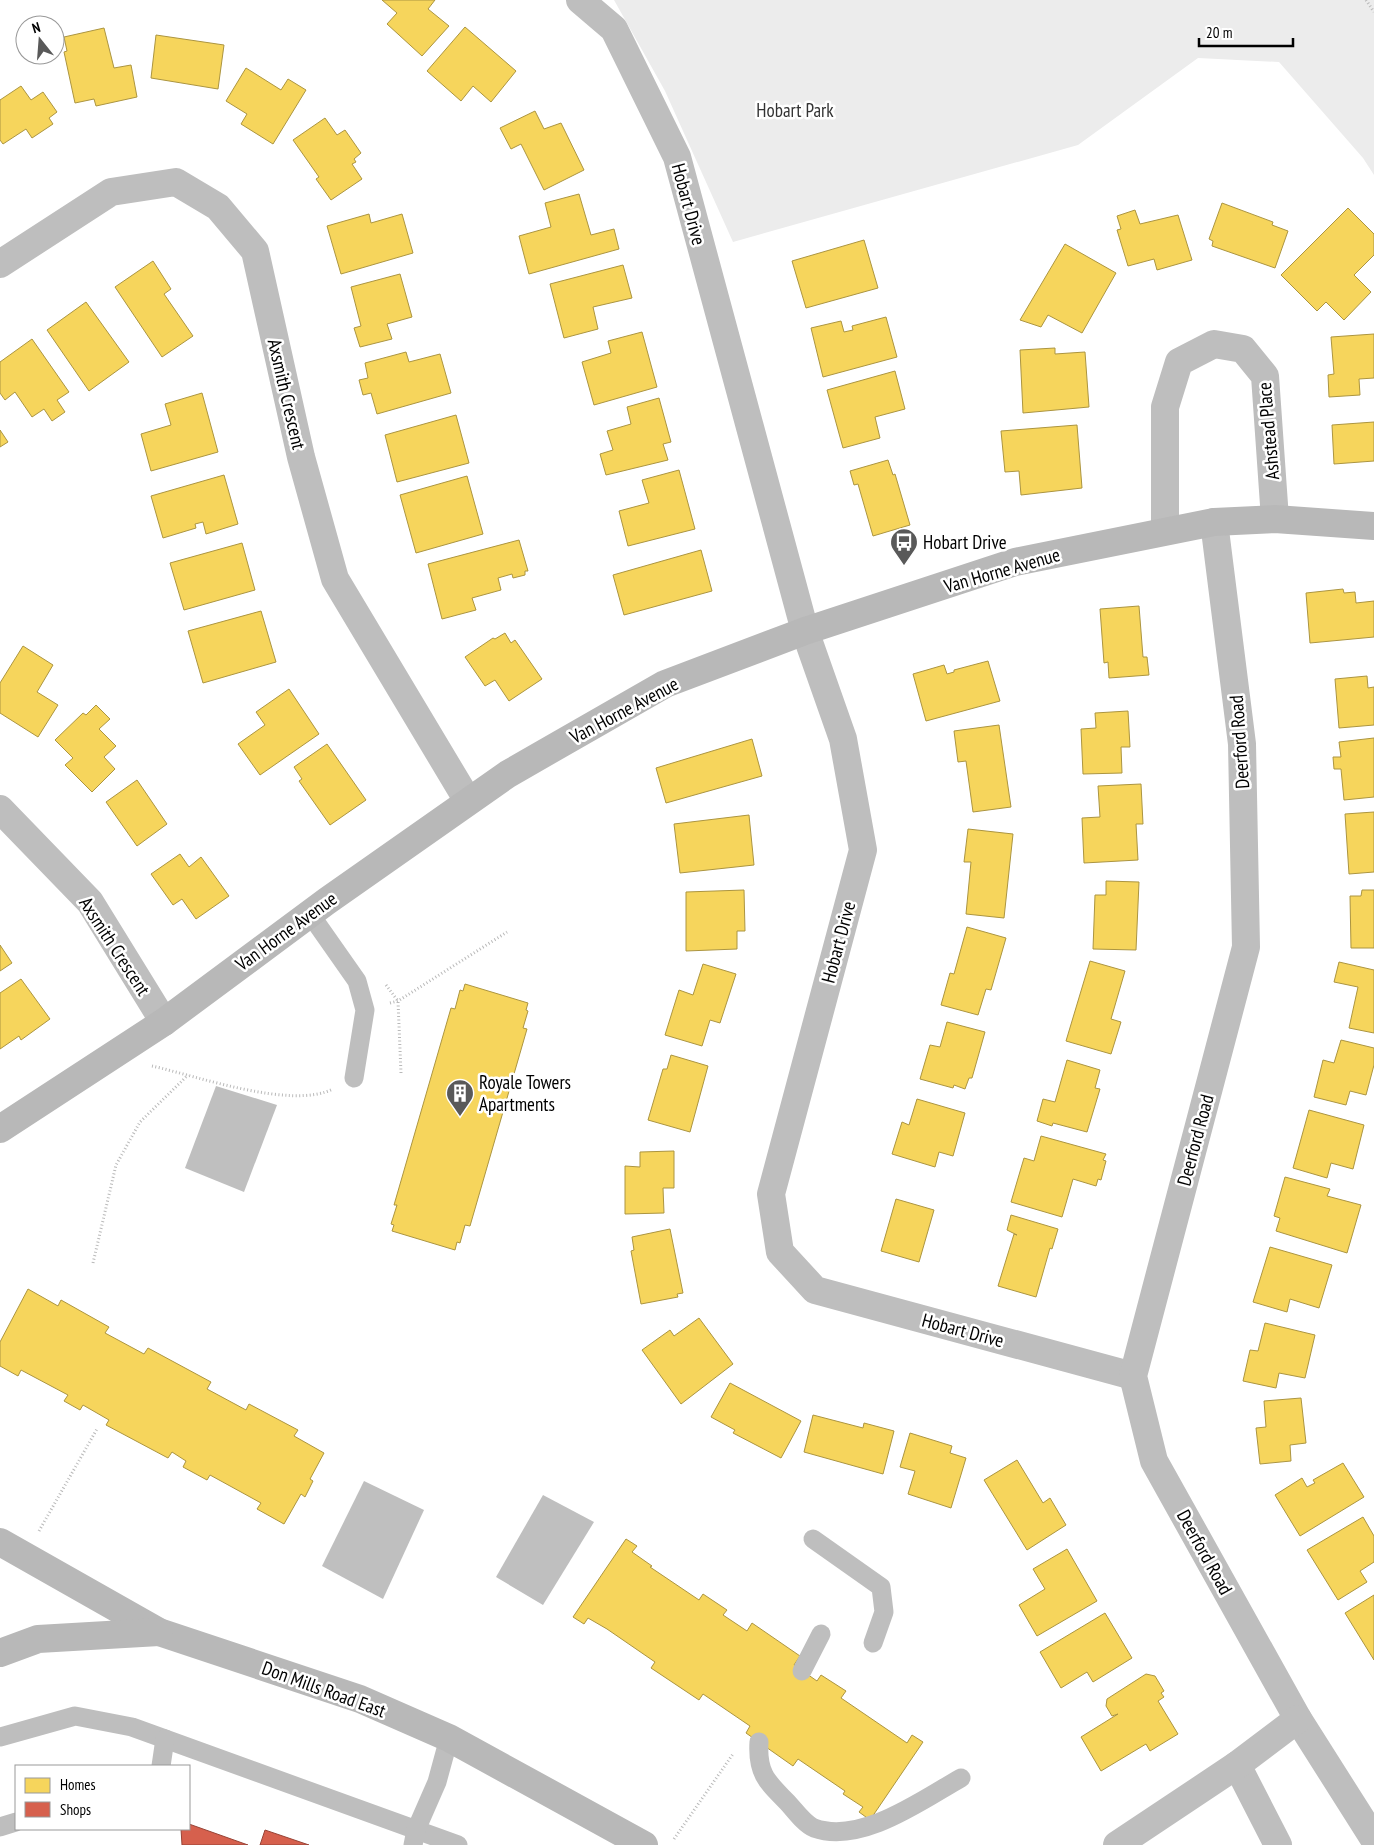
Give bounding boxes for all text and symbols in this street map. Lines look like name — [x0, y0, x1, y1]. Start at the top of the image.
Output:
north arrow — [15, 15, 65, 65]
scale bar — [1199, 15, 1293, 47]
text: N — [30, 18, 42, 37]
text: 20 m — [1206, 23, 1232, 42]
park label: Hobart Park — [756, 98, 834, 122]
street label: Hobart Drive — [667, 160, 711, 248]
street label: Axsmith Crescent — [263, 336, 312, 452]
street label: Ashstead Place — [1252, 381, 1284, 481]
bus stop icon: Hobart Drive — [889, 527, 919, 566]
place label: Hobart Drive — [923, 530, 1007, 554]
street label: Van Horne Avenue — [940, 542, 1063, 598]
street label: Van Horne Avenue — [565, 671, 682, 749]
street label: Deerford Road — [1224, 695, 1254, 789]
street label: Van Horne Avenue — [230, 886, 341, 976]
street label: Axsmith Crescent — [74, 892, 156, 1000]
street label: Hobart Drive — [816, 898, 860, 986]
place label: Royale Towers Apartments — [479, 1070, 571, 1116]
building icon: Royale Towers Apartments — [445, 1078, 475, 1117]
street label: Deerford Road — [1171, 1092, 1219, 1188]
street label: Hobart Drive — [919, 1308, 1007, 1352]
street label: Deerford Road — [1172, 1505, 1238, 1599]
street label: Don Mills Road East — [259, 1656, 390, 1723]
legend — [15, 1765, 190, 1830]
text: Homes — [60, 1775, 96, 1794]
text: Shops — [60, 1800, 91, 1819]

